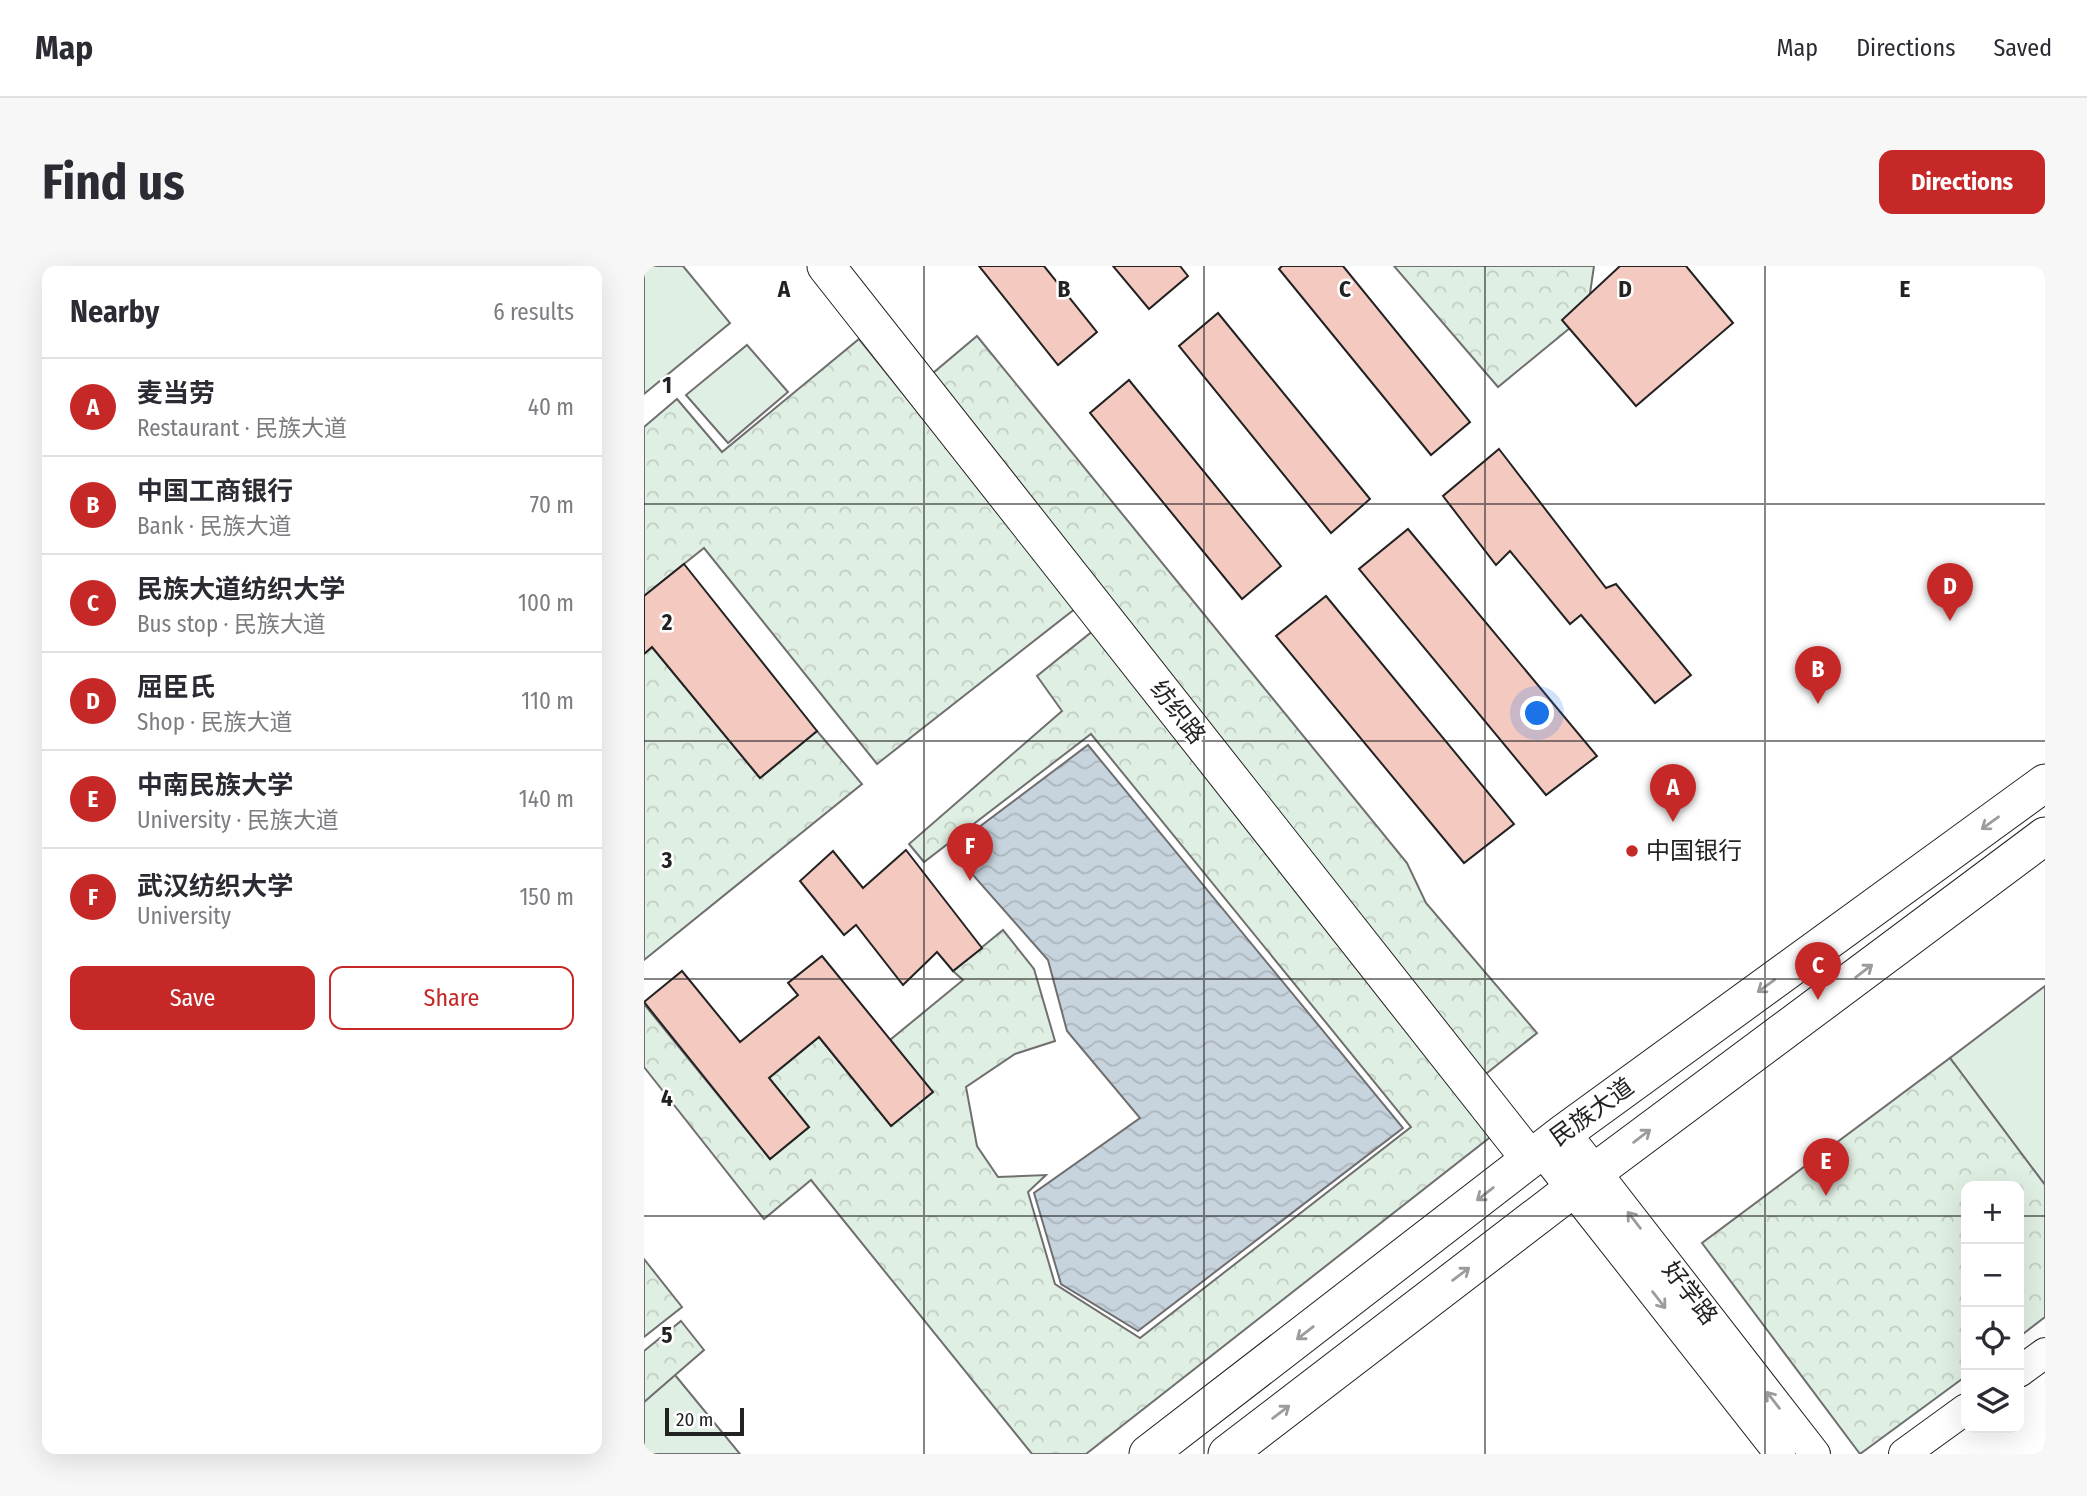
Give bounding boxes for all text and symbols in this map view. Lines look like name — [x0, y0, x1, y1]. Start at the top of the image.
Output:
text: Map — [35, 28, 93, 68]
text: Map — [1777, 34, 1818, 62]
text: Directions — [1856, 34, 1955, 62]
text: Saved — [1993, 34, 2052, 62]
button: Directions — [1879, 150, 2045, 214]
text: Find us — [42, 153, 185, 212]
text: A — [777, 275, 791, 303]
text: B — [1058, 275, 1071, 303]
text: C — [1339, 275, 1351, 303]
text: D — [1618, 275, 1632, 303]
text: E — [1900, 275, 1911, 303]
text: Nearby — [70, 294, 159, 330]
text: 6 results — [493, 298, 574, 326]
text: 1 — [662, 371, 672, 399]
text: 麦当劳 — [137, 378, 215, 409]
text: A — [87, 393, 99, 421]
text: 40 m — [528, 393, 574, 421]
text: Restaurant · 民族大道 — [137, 414, 347, 442]
text: 中国工商银行 — [137, 476, 293, 507]
text: B — [87, 491, 99, 519]
text: 70 m — [530, 491, 574, 519]
text: Bank · 民族大道 — [137, 512, 291, 540]
pin: D — [1927, 563, 1973, 621]
text: 民族大道纺织大学 — [137, 574, 345, 605]
text: C — [87, 589, 99, 617]
text: 100 m — [518, 589, 574, 617]
text: 2 — [661, 608, 673, 636]
text: Bus stop · 民族大道 — [137, 610, 326, 638]
pin: B — [1795, 646, 1841, 704]
text: 屈臣氏 — [137, 672, 215, 703]
street label: 纺织路 — [1145, 675, 1211, 749]
text: D — [86, 687, 100, 715]
text: 110 m — [521, 687, 574, 715]
your location — [1520, 696, 1554, 730]
text: Shop · 民族大道 — [137, 708, 293, 736]
pin: A — [1650, 764, 1696, 822]
text: 中南民族大学 — [137, 770, 293, 801]
text: E — [88, 785, 98, 813]
text: 140 m — [519, 785, 574, 813]
text: University · 民族大道 — [137, 806, 339, 834]
one-way arrow — [1981, 816, 2000, 830]
pin: F — [947, 823, 993, 881]
place label: 中国银行 — [1646, 837, 1742, 865]
marker: 中国银行 — [1624, 843, 1640, 859]
text: 3 — [661, 846, 673, 874]
text: 武汉纺织大学 — [137, 871, 293, 902]
text: F — [88, 883, 98, 911]
text: 150 m — [519, 883, 574, 911]
text: University — [137, 902, 231, 930]
pin: C — [1795, 942, 1841, 1000]
one-way arrow — [1854, 964, 1873, 978]
button: Save — [70, 966, 315, 1030]
button: Share — [329, 966, 574, 1030]
one-way arrow — [1757, 978, 1776, 993]
street label: 民族大道 — [1545, 1072, 1639, 1152]
text: 4 — [661, 1084, 673, 1112]
one-way arrow — [1632, 1129, 1651, 1143]
pin: E — [1803, 1138, 1849, 1196]
map controls — [1961, 1181, 2024, 1433]
button: + — [1961, 1181, 2024, 1244]
one-way arrow — [1476, 1186, 1494, 1201]
one-way arrow — [1626, 1211, 1641, 1230]
button: − — [1961, 1244, 2024, 1307]
street label: 好学路 — [1657, 1256, 1723, 1330]
one-way arrow — [1452, 1267, 1470, 1282]
one-way arrow — [1651, 1290, 1666, 1308]
button: locate — [1961, 1307, 2024, 1370]
text: 5 — [661, 1321, 673, 1349]
one-way arrow — [1296, 1325, 1314, 1340]
button: layers — [1961, 1370, 2024, 1433]
one-way arrow — [1765, 1391, 1780, 1410]
scale bar — [665, 1405, 744, 1437]
one-way arrow — [1271, 1405, 1290, 1420]
text: 20 m — [676, 1408, 713, 1431]

